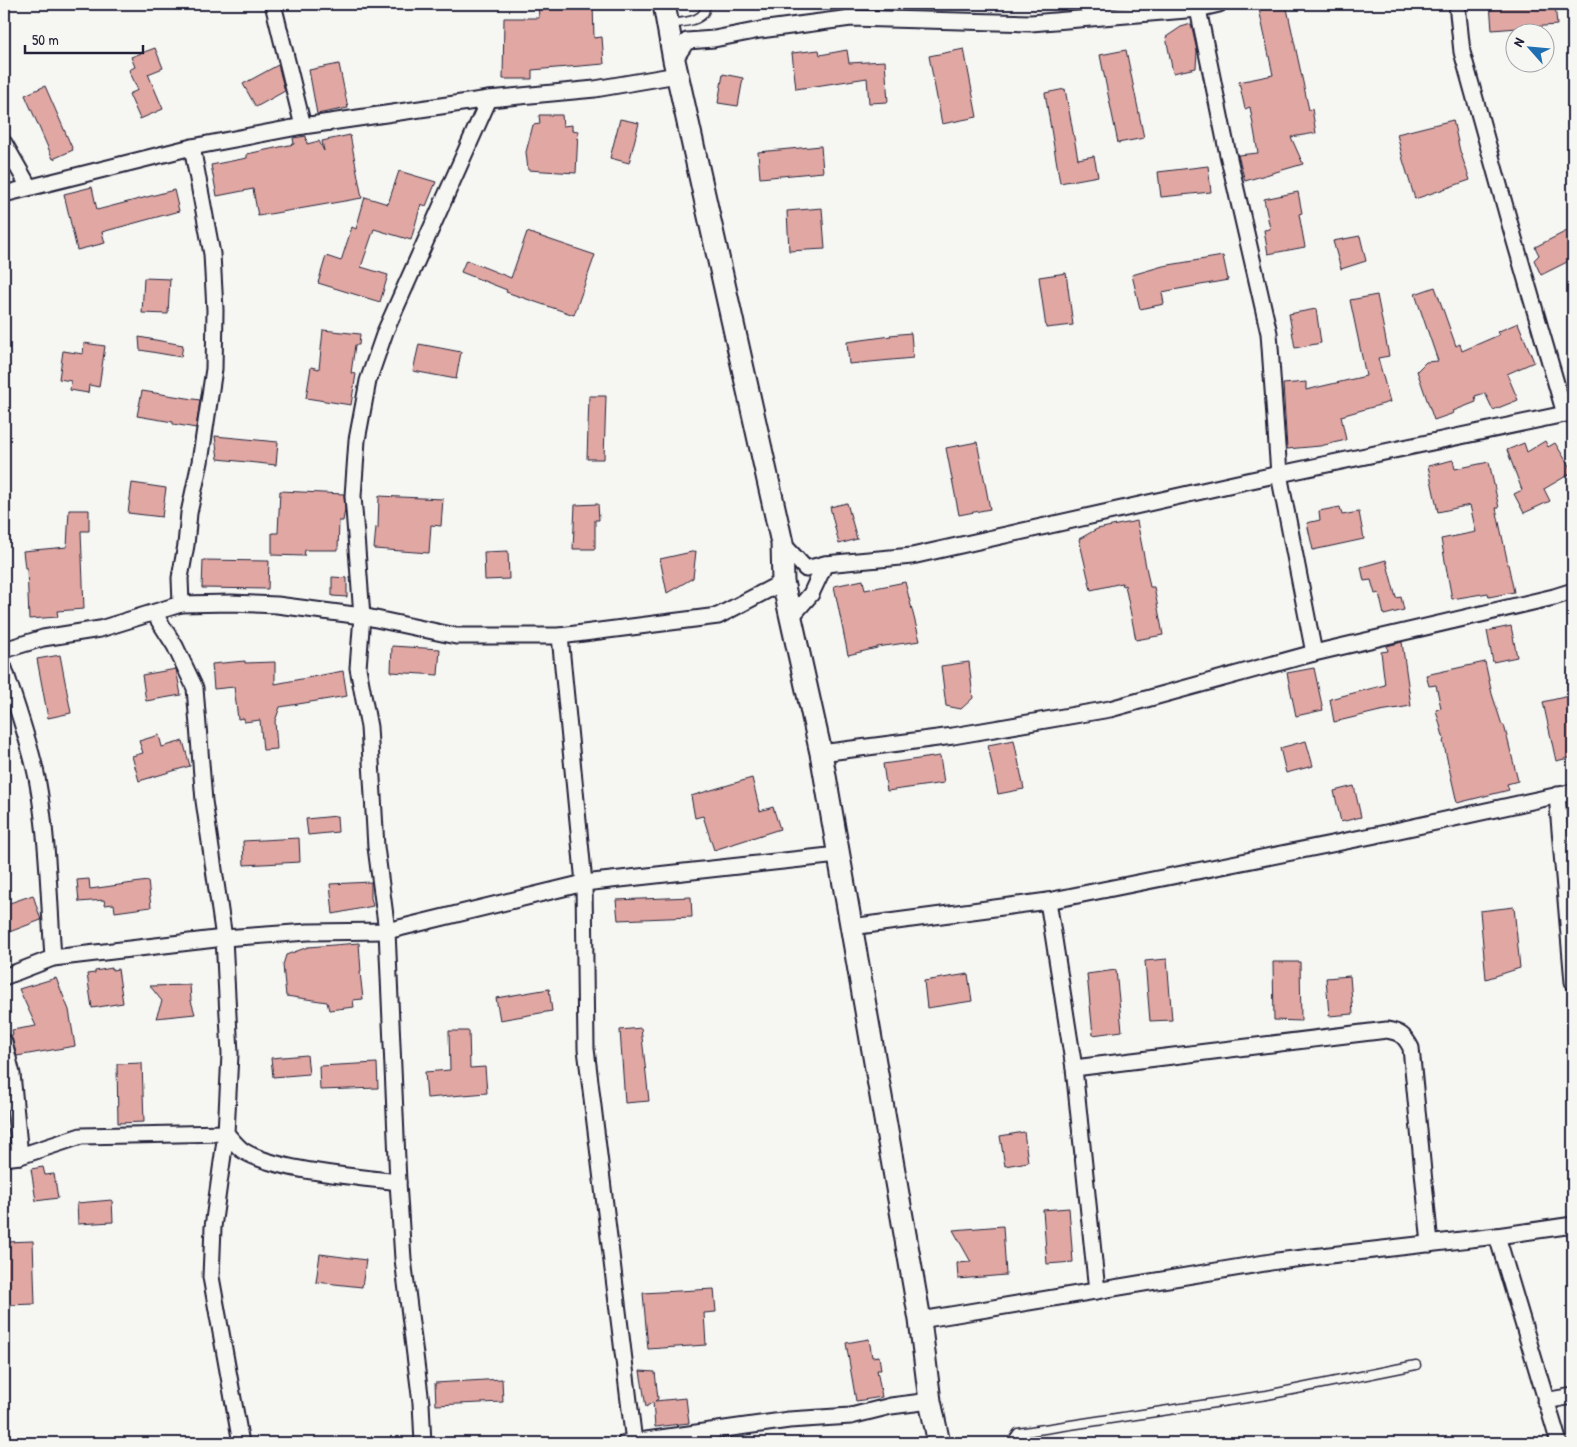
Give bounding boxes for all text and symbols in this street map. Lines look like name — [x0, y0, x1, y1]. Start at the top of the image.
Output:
scale bar — [25, 22, 142, 54]
north arrow — [1504, 22, 1554, 72]
text: 50 m — [32, 29, 59, 50]
text: N — [1508, 34, 1528, 50]

